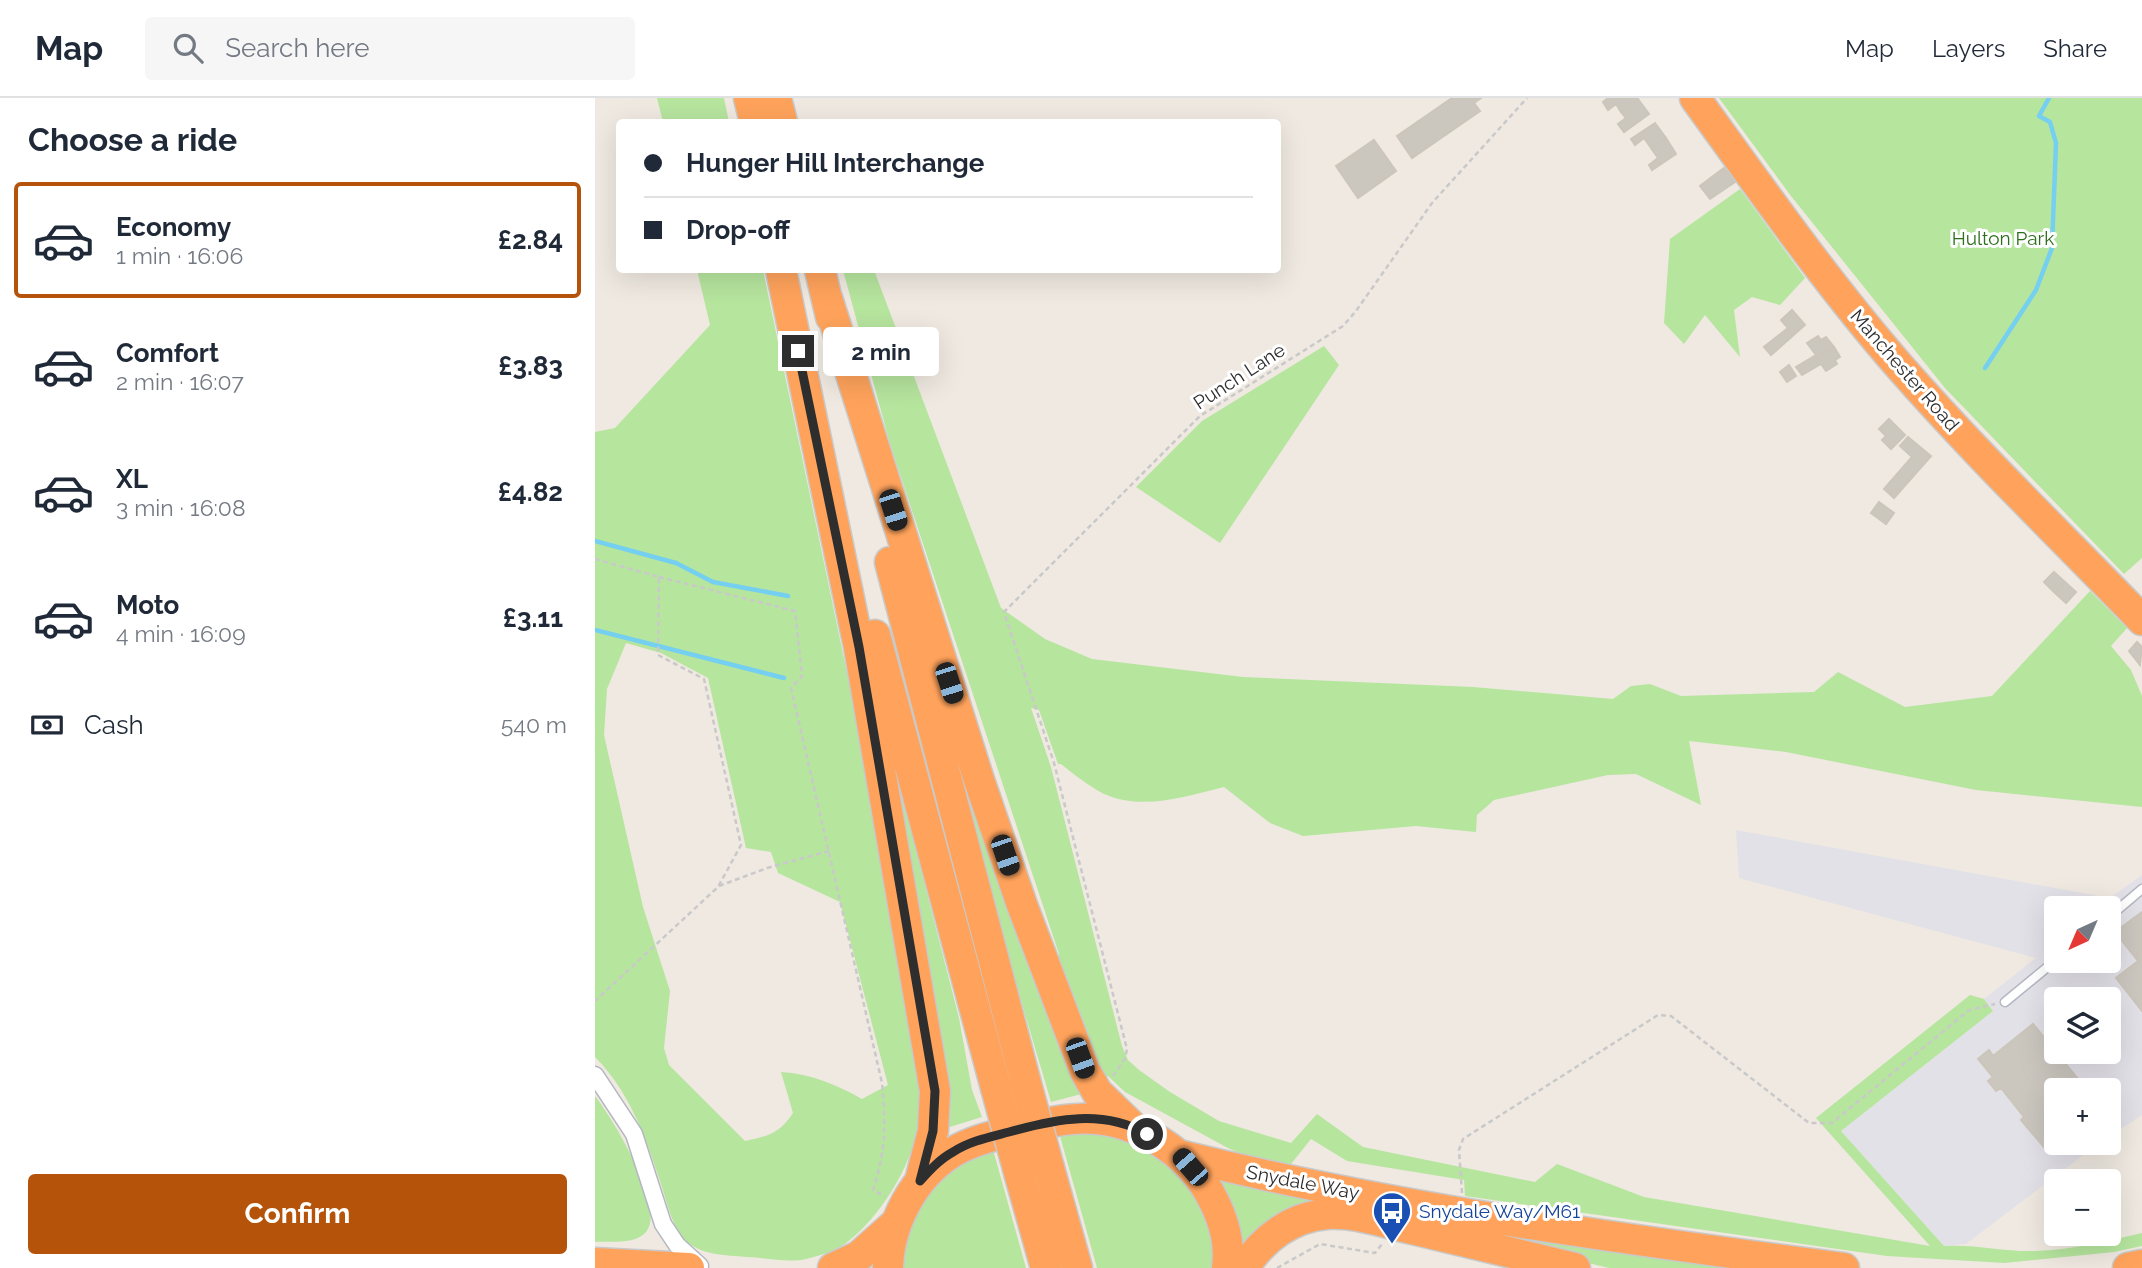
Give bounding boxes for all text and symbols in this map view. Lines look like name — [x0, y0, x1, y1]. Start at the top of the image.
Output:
search box — [145, 17, 635, 80]
text: Map — [35, 29, 103, 68]
icon: search — [169, 29, 207, 67]
text: Search here — [225, 33, 370, 63]
text: Map — [1845, 34, 1894, 63]
text: Layers — [1932, 34, 2005, 63]
text: Share — [2043, 34, 2107, 63]
text: Choose a ride — [28, 121, 237, 158]
text: Hunger Hill Interchange — [686, 148, 984, 178]
icon: car — [32, 209, 95, 272]
text: Economy — [116, 212, 231, 242]
text: Drop-off — [686, 215, 790, 245]
text: £2.84 — [498, 225, 563, 255]
park label: Hulton Park — [1952, 227, 2054, 249]
text: 1 min · 16:06 — [116, 242, 243, 269]
street label: Manchester Road — [1846, 305, 1964, 435]
callout: 2 min — [823, 327, 938, 376]
icon: car — [32, 335, 95, 398]
route end — [782, 335, 814, 367]
text: Comfort — [116, 338, 219, 368]
text: 2 min — [851, 338, 911, 365]
street label: Punch Lane — [1189, 338, 1289, 414]
text: £3.83 — [498, 351, 563, 381]
text: 2 min · 16:07 — [116, 368, 244, 395]
icon: car — [32, 461, 95, 524]
text: XL — [116, 464, 148, 494]
text: £4.82 — [498, 477, 563, 507]
car — [877, 487, 910, 533]
text: 3 min · 16:08 — [116, 494, 246, 521]
icon: car — [32, 587, 95, 650]
text: Moto — [116, 590, 179, 620]
text: £3.11 — [503, 603, 563, 633]
text: 4 min · 16:09 — [116, 620, 246, 647]
car — [933, 660, 966, 706]
icon: cash — [28, 706, 66, 744]
text: Cash — [84, 710, 144, 740]
text: 540 m — [501, 711, 567, 738]
car — [989, 832, 1022, 878]
north arrow — [2044, 896, 2121, 973]
map controls — [2044, 896, 2121, 1246]
button: layers — [2044, 987, 2121, 1064]
car — [1063, 1035, 1098, 1081]
button: + — [2044, 1078, 2121, 1155]
route start — [1131, 1118, 1163, 1150]
car — [1169, 1144, 1212, 1190]
street label: Snydale Way — [1245, 1160, 1361, 1204]
button: − — [2044, 1169, 2121, 1246]
button: Confirm — [28, 1174, 567, 1254]
bus stop icon: Snydale Way/M61 — [1371, 1190, 1413, 1245]
place label: Snydale Way/M61 — [1419, 1200, 1580, 1222]

